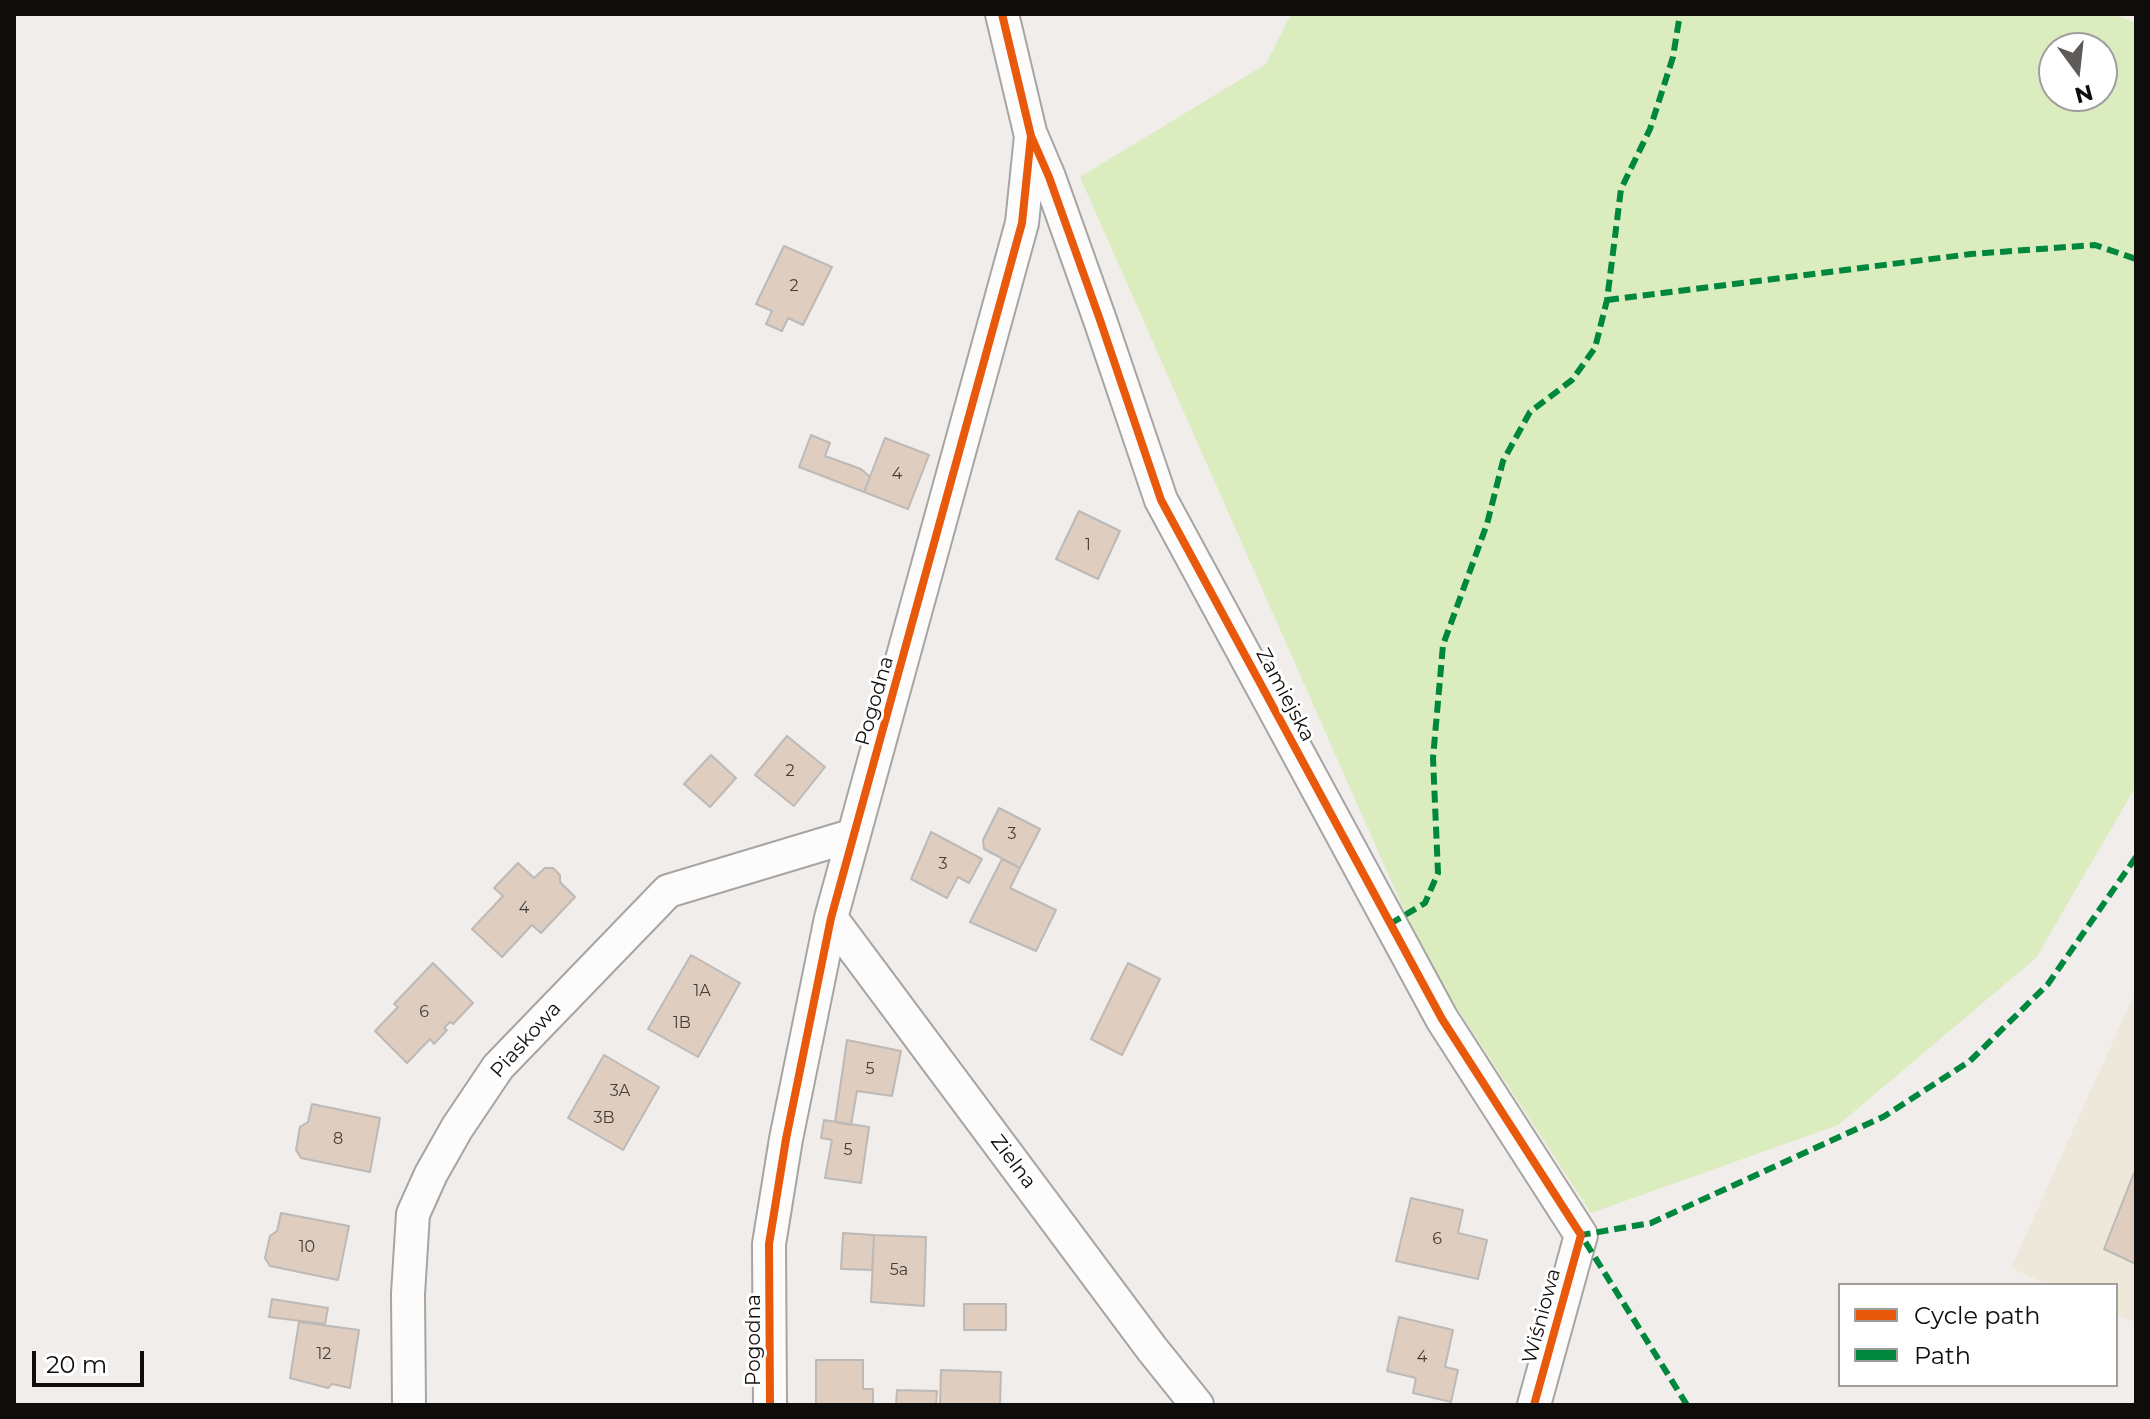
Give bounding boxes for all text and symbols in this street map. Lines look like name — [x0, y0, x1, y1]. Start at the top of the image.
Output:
north arrow — [2038, 32, 2118, 112]
text: N — [2072, 78, 2096, 109]
house number: 2 — [789, 276, 799, 296]
house number: 4 — [892, 464, 902, 484]
house number: 1 — [1085, 535, 1091, 555]
street label: Zamiejska — [1250, 644, 1320, 746]
street label: Pogodna — [851, 654, 899, 748]
house number: 2 — [785, 761, 795, 781]
house number: 3 — [1007, 824, 1017, 844]
house number: 3 — [938, 854, 948, 874]
house number: 4 — [519, 898, 529, 918]
house number: 1A — [693, 981, 711, 1001]
street label: Piaskowa — [486, 997, 566, 1083]
house number: 6 — [419, 1002, 429, 1022]
house number: 1B — [673, 1013, 691, 1033]
house number: 5 — [865, 1059, 875, 1079]
house number: 3A — [610, 1081, 630, 1101]
house number: 3B — [593, 1108, 615, 1128]
house number: 8 — [333, 1129, 343, 1149]
street label: Zielna — [985, 1130, 1041, 1194]
house number: 5 — [843, 1140, 853, 1160]
house number: 6 — [1432, 1229, 1442, 1249]
house number: 10 — [299, 1237, 315, 1257]
house number: 5a — [890, 1260, 908, 1280]
street label: Wiśniowa — [1518, 1266, 1566, 1366]
legend — [1838, 1283, 2118, 1387]
street label: Pogodna — [742, 1294, 766, 1386]
text: Cycle path — [1914, 1301, 2041, 1330]
scale bar — [36, 1335, 148, 1385]
text: Path — [1914, 1341, 1971, 1370]
house number: 12 — [317, 1344, 331, 1364]
house number: 4 — [1417, 1347, 1427, 1367]
text: 20 m — [46, 1350, 107, 1379]

